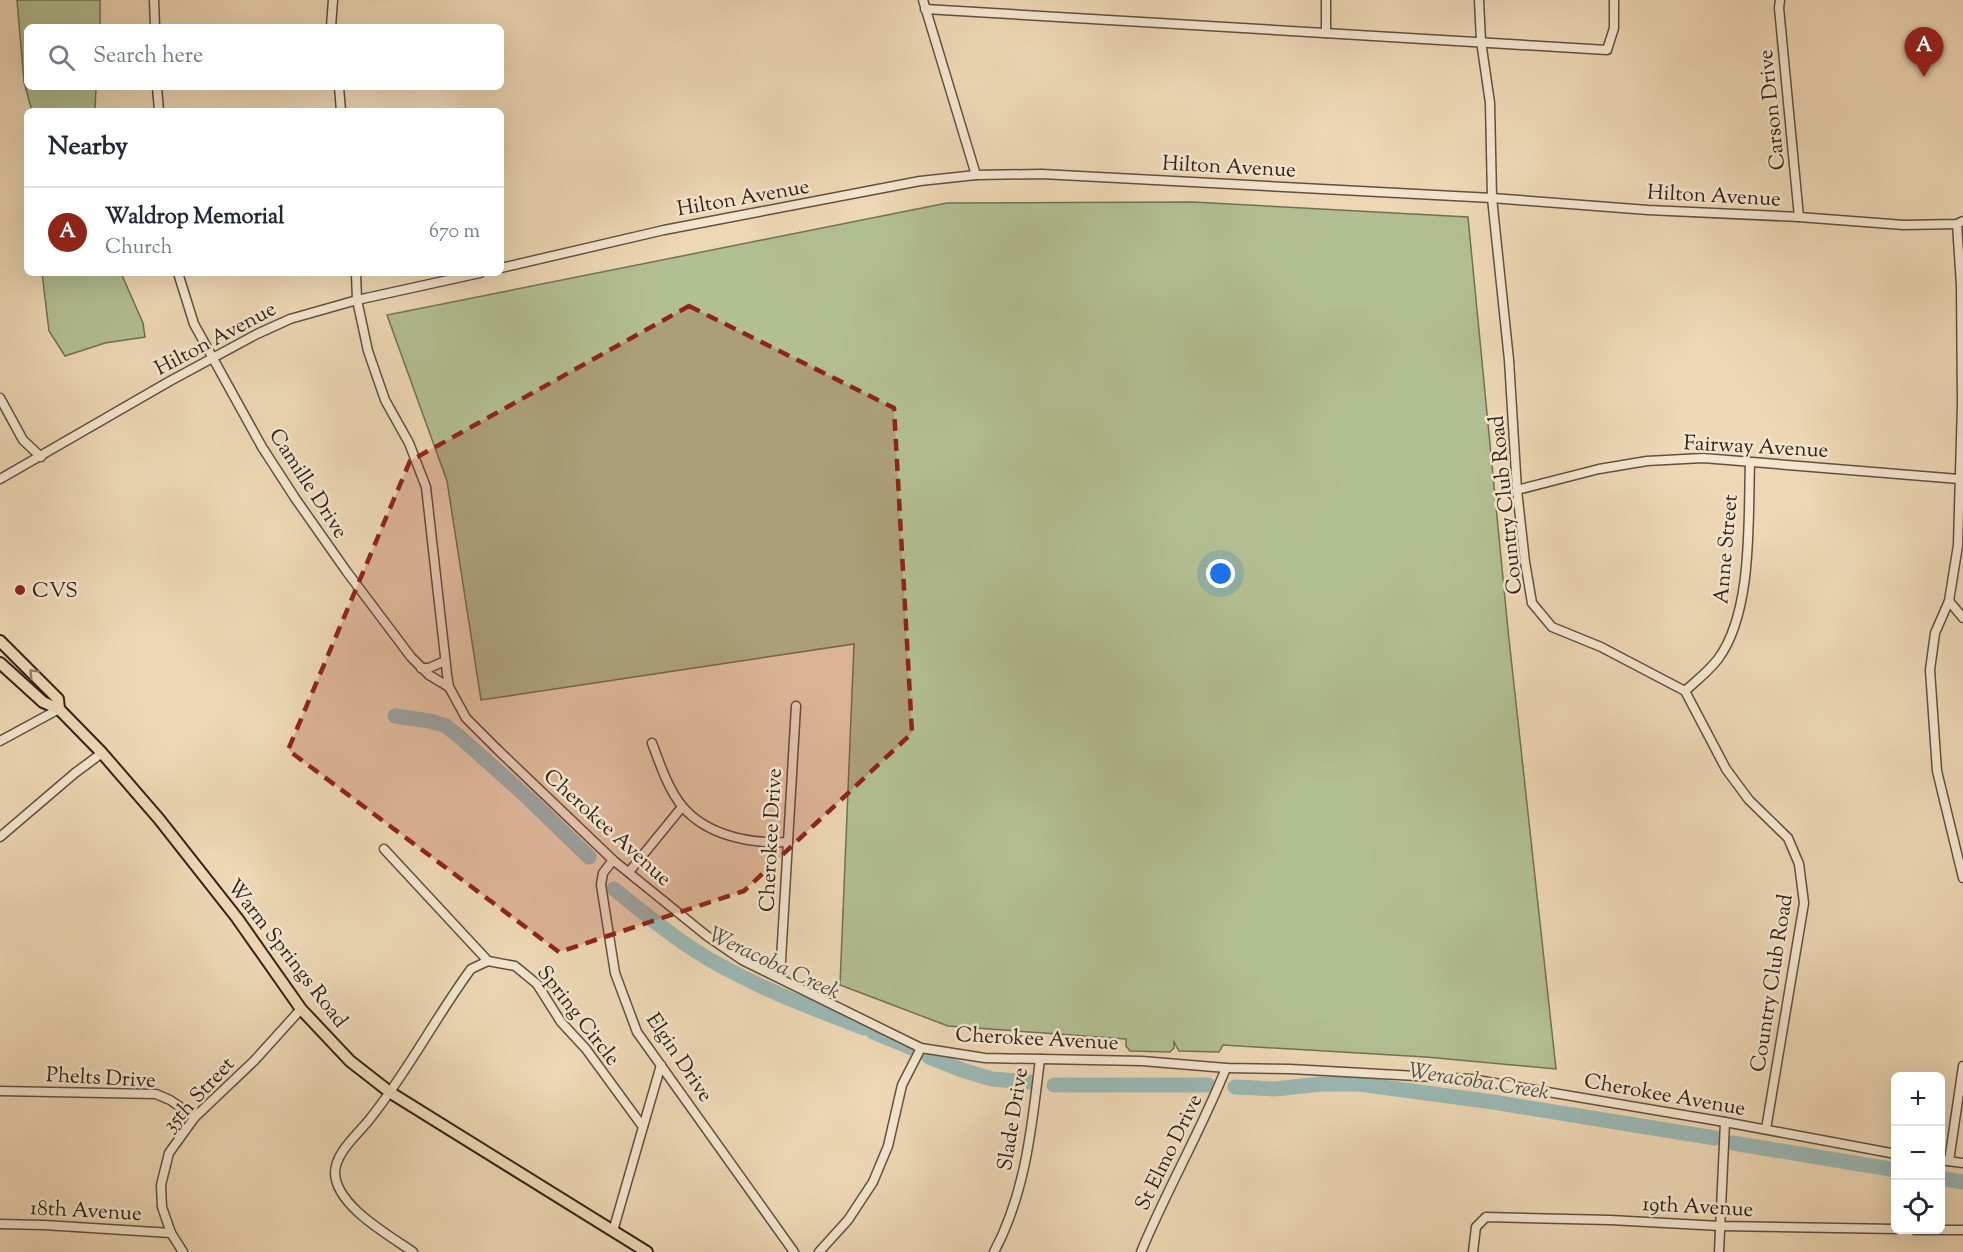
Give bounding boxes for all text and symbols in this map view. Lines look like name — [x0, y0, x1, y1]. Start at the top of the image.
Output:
search box — [24, 24, 504, 90]
pin: A — [1904, 28, 1944, 77]
icon: search — [45, 41, 78, 74]
text: Search here — [93, 41, 203, 73]
street label: Carson Drive — [1752, 48, 1794, 172]
text: Nearby — [48, 129, 128, 166]
street label: Hilton Avenue — [1161, 150, 1297, 186]
street label: Hilton Avenue — [675, 173, 812, 225]
street label: Hilton Avenue — [1646, 179, 1782, 215]
text: Waldrop Memorial — [105, 202, 284, 234]
text: A — [59, 218, 76, 247]
text: 670 m — [429, 218, 480, 247]
text: Church — [105, 234, 172, 263]
street label: Hilton Avenue — [150, 295, 282, 384]
street label: Country Club Road — [1483, 414, 1531, 596]
street label: Camille Drive — [260, 423, 354, 545]
street label: Fairway Avenue — [1683, 429, 1829, 467]
street label: Anne Street — [1707, 493, 1747, 605]
your location — [1206, 559, 1235, 588]
place label: CVS — [32, 577, 78, 607]
marker: CVS — [13, 583, 27, 597]
one-way arrow — [29, 670, 40, 681]
street label: Cherokee Avenue — [536, 763, 677, 894]
street label: Cherokee Drive — [753, 768, 791, 913]
street label: Warm Springs Road — [219, 873, 354, 1035]
street label: Country Club Road — [1744, 892, 1802, 1074]
water label: Weracoba Creek — [703, 920, 845, 1009]
street label: Spring Circle — [529, 960, 626, 1073]
street label: Elgin Drive — [637, 1007, 719, 1109]
street label: Cherokee Avenue — [955, 1021, 1119, 1059]
street label: 35th Street — [156, 1051, 242, 1140]
water label: Weracoba Creek — [1406, 1056, 1551, 1110]
street label: Phelts Drive — [45, 1061, 156, 1097]
street label: Slade Drive — [991, 1066, 1037, 1173]
street label: Cherokee Avenue — [1582, 1067, 1748, 1125]
map controls — [1891, 1072, 1945, 1234]
button: + — [1891, 1072, 1945, 1126]
street label: St Elmo Drive — [1129, 1090, 1211, 1216]
button: − — [1891, 1126, 1945, 1180]
button: locate — [1891, 1180, 1945, 1234]
street label: 19th Avenue — [1642, 1190, 1754, 1226]
street label: 18th Avenue — [29, 1194, 143, 1230]

